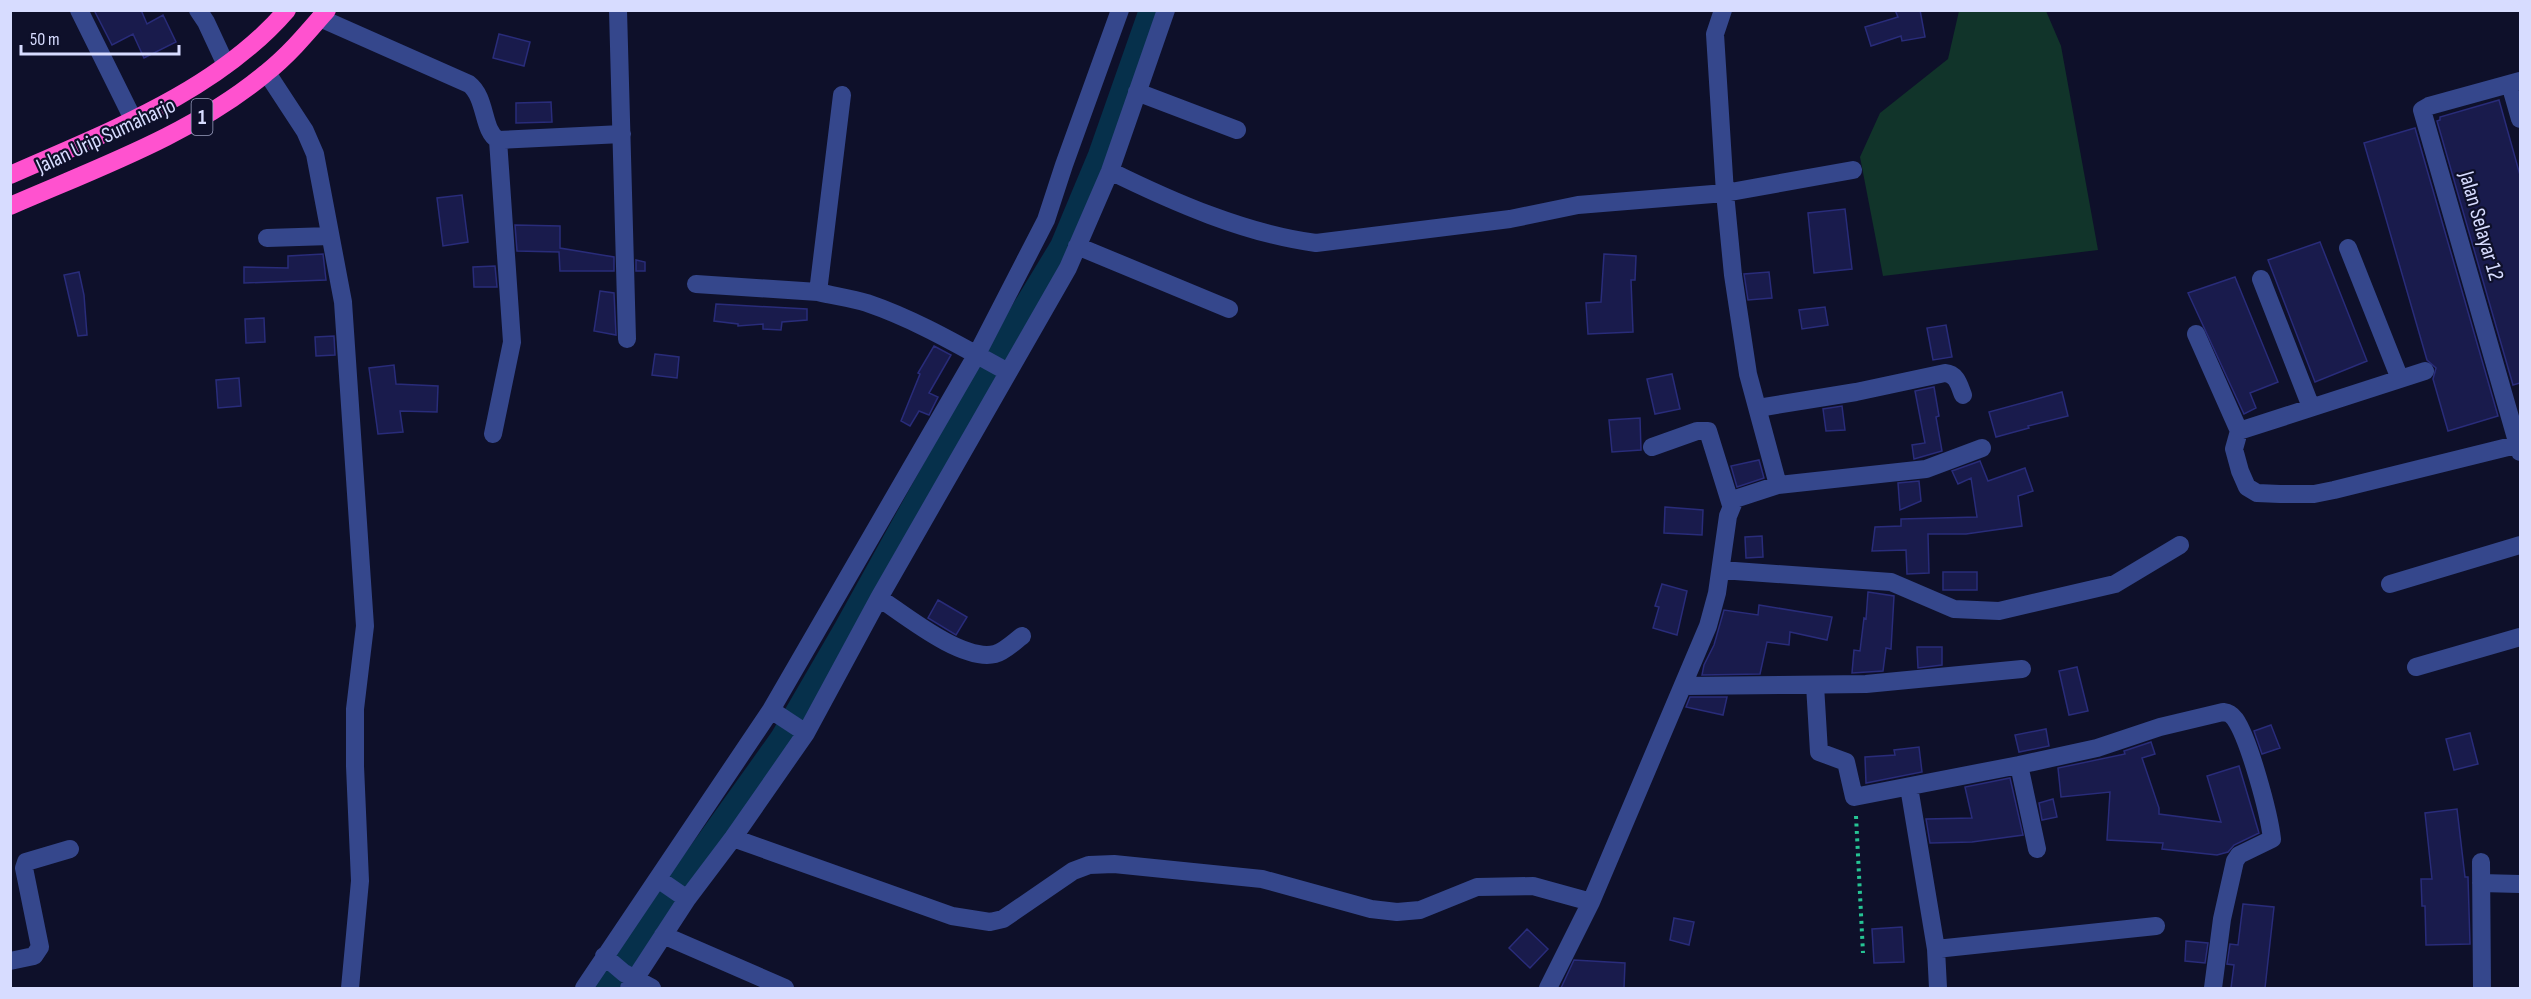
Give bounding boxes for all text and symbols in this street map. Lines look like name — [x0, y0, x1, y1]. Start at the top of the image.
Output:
scale bar — [21, 18, 178, 56]
text: 50 m — [30, 29, 60, 50]
street label: Jalan Urip Sumaharjo — [31, 92, 180, 181]
road number: 1 — [192, 99, 212, 135]
street label: Jalan Selayar 12 — [2452, 167, 2509, 284]

